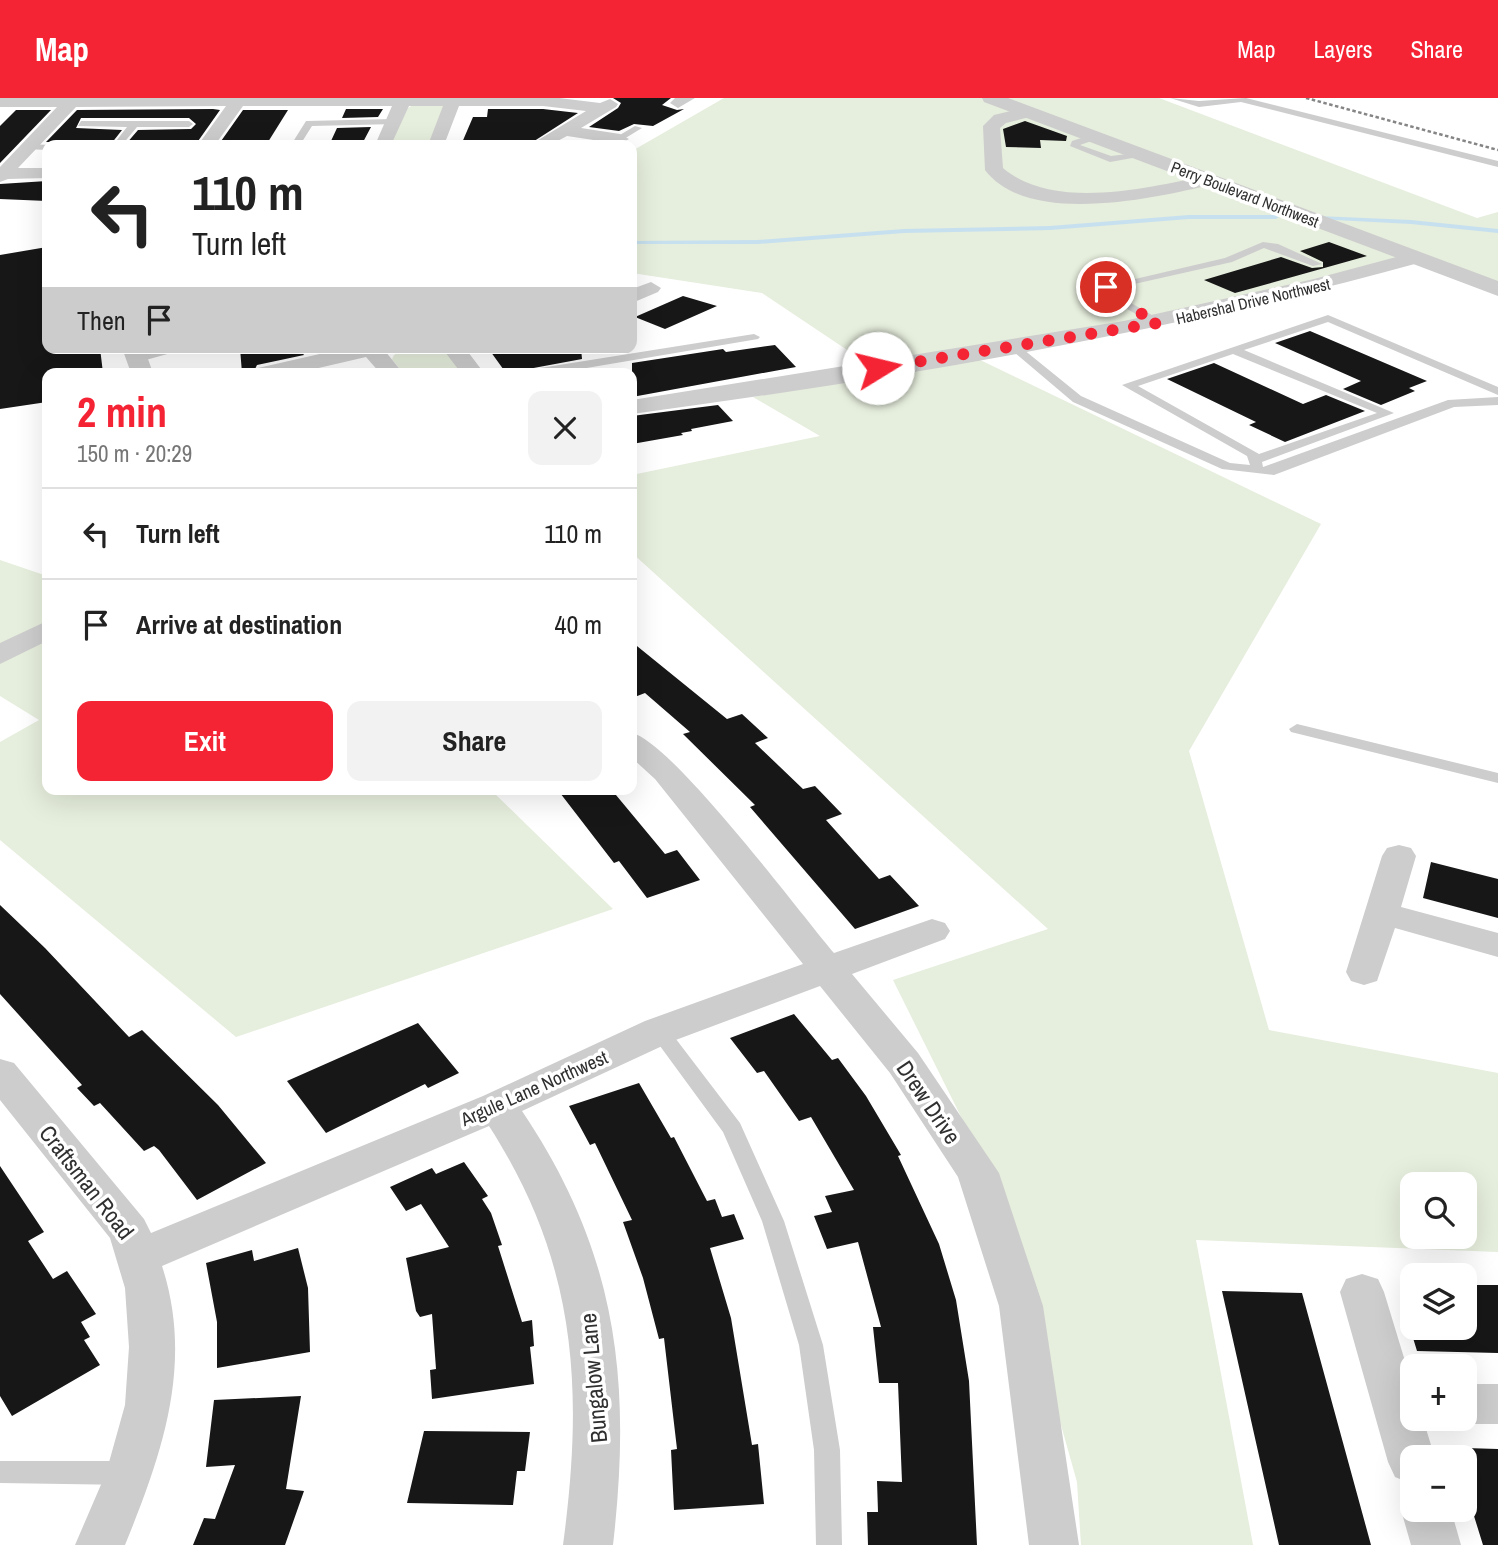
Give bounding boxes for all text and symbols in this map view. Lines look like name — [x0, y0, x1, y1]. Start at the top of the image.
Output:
text: Map — [35, 27, 89, 71]
text: Map — [1237, 33, 1275, 65]
text: Layers — [1313, 33, 1372, 65]
text: Share — [1410, 33, 1463, 65]
street label: Perry Boulevard Northwest — [1168, 156, 1322, 232]
text: 110 m — [192, 159, 304, 225]
icon: left — [77, 168, 168, 259]
text: Turn left — [192, 222, 286, 265]
pin — [1076, 257, 1136, 317]
icon: arrive — [1087, 268, 1125, 306]
street label: Habershal Drive Northwest — [1174, 272, 1333, 329]
icon: arrive — [140, 301, 178, 339]
text: Then — [77, 303, 126, 338]
position arrow — [841, 331, 915, 405]
text: 2 min — [77, 384, 167, 440]
button: close — [528, 391, 602, 465]
text: 150 m · 20:29 — [77, 438, 192, 469]
icon: left — [77, 515, 115, 553]
text: Turn left — [136, 516, 220, 551]
text: 110 m — [544, 516, 602, 551]
icon: arrive — [77, 606, 115, 644]
text: Arrive at destination — [136, 607, 342, 642]
text: 40 m — [555, 607, 602, 642]
button: Exit — [77, 701, 333, 781]
button: Share — [347, 701, 602, 781]
street label: Argule Lane Northwest — [455, 1044, 612, 1133]
street label: Drew Drive — [890, 1054, 968, 1150]
street label: Craftsman Road — [33, 1118, 141, 1246]
map controls — [1400, 1172, 1477, 1522]
button: search — [1400, 1172, 1477, 1249]
button: layers — [1400, 1263, 1477, 1340]
street label: Bungalow Lane — [572, 1312, 614, 1444]
button: + — [1400, 1354, 1477, 1431]
button: − — [1400, 1445, 1477, 1522]

